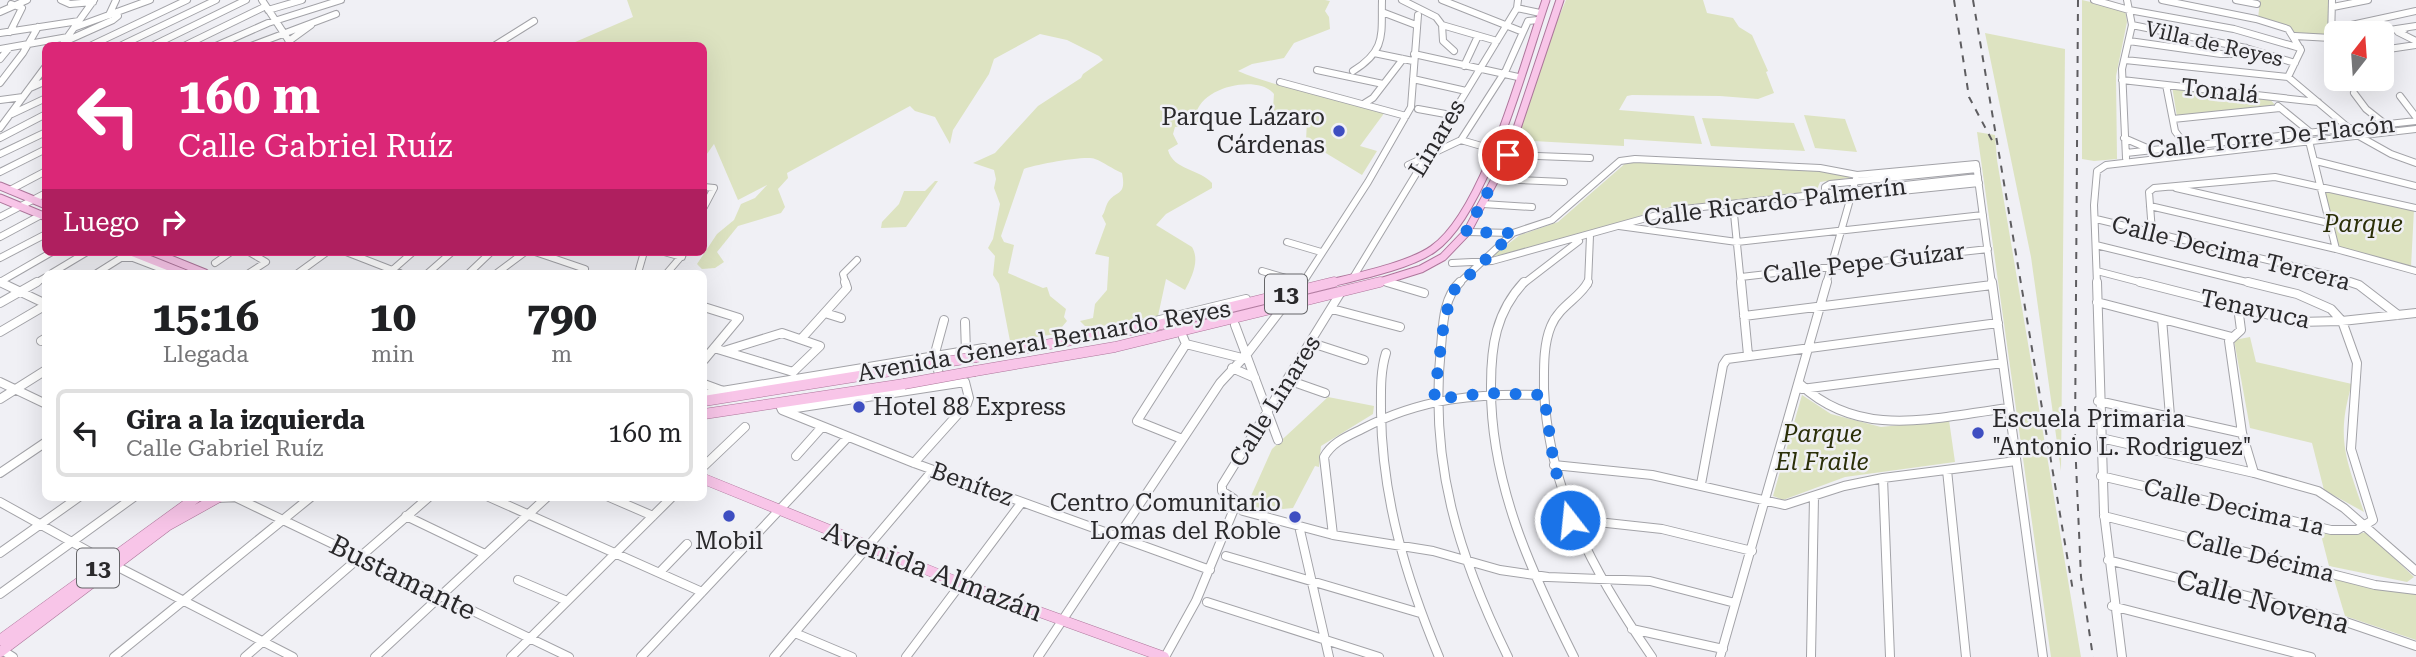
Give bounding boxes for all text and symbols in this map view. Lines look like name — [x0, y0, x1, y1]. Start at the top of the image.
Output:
street label: Villa de Reyes — [2143, 17, 2285, 71]
north arrow — [2324, 21, 2394, 91]
map controls — [2324, 21, 2394, 91]
text: 160 m — [178, 68, 320, 125]
icon: left — [63, 70, 154, 161]
street label: Tonalá — [2180, 73, 2260, 109]
street label: Linares — [1403, 94, 1471, 182]
place label: Parque Lázaro Cárdenas — [1161, 103, 1325, 159]
street label: Calle Torre De Flacón — [2146, 110, 2396, 164]
marker: Parque Lázaro Cárdenas — [1331, 123, 1347, 139]
pin — [1478, 125, 1538, 185]
text: Calle Gabriel Ruíz — [178, 127, 453, 165]
icon: arrive — [1489, 136, 1527, 174]
street label: Calle Ricardo Palmerín — [1642, 172, 1908, 232]
icon: right — [154, 203, 192, 241]
text: Luego — [63, 207, 140, 237]
street label: Calle Decima Tercera — [2109, 210, 2353, 296]
park label: Parque — [2322, 210, 2403, 238]
street label: Calle Pepe Guízar — [1761, 237, 1967, 289]
road number: 13 — [1265, 274, 1307, 314]
street label: Tenayuca — [2198, 284, 2312, 334]
text: 15:16 — [152, 292, 259, 341]
text: 10 — [369, 292, 416, 341]
text: 790 — [526, 292, 597, 341]
street label: Avenida General Bernardo Reyes — [855, 294, 1233, 388]
street label: Calle Linares — [1224, 330, 1326, 472]
text: Llegada — [163, 341, 249, 368]
text: min — [371, 341, 414, 368]
text: m — [551, 341, 572, 368]
place label: Hotel 88 Express — [873, 393, 1066, 421]
marker: Hotel 88 Express — [851, 399, 867, 415]
text: Gira a la izquierda — [126, 405, 365, 435]
place label: Escuela Primaria "Antonio L. Rodriguez" — [1992, 405, 2252, 461]
icon: left — [67, 414, 105, 452]
text: 160 m — [608, 418, 682, 448]
park label: Parque El Fraile — [1774, 420, 1869, 476]
marker: Escuela Primaria "Antonio L. Rodriguez" — [1970, 425, 1986, 441]
text: Calle Gabriel Ruíz — [126, 435, 323, 462]
street label: Benítez — [927, 456, 1017, 512]
street label: Calle Decima 1a — [2141, 473, 2327, 541]
position arrow — [1533, 483, 1607, 557]
place label: Centro Comunitario Lomas del Roble — [1050, 489, 1281, 545]
marker: Mobil — [721, 508, 737, 524]
marker: Centro Comunitario Lomas del Roble — [1287, 509, 1303, 525]
street label: Avenida Almazán — [818, 514, 1047, 629]
street label: Calle Décima — [2183, 524, 2337, 588]
place label: Mobil — [695, 527, 763, 555]
street label: Bustamante — [324, 528, 481, 627]
road number: 13 — [77, 548, 119, 588]
street label: Calle Novena — [2173, 563, 2353, 640]

